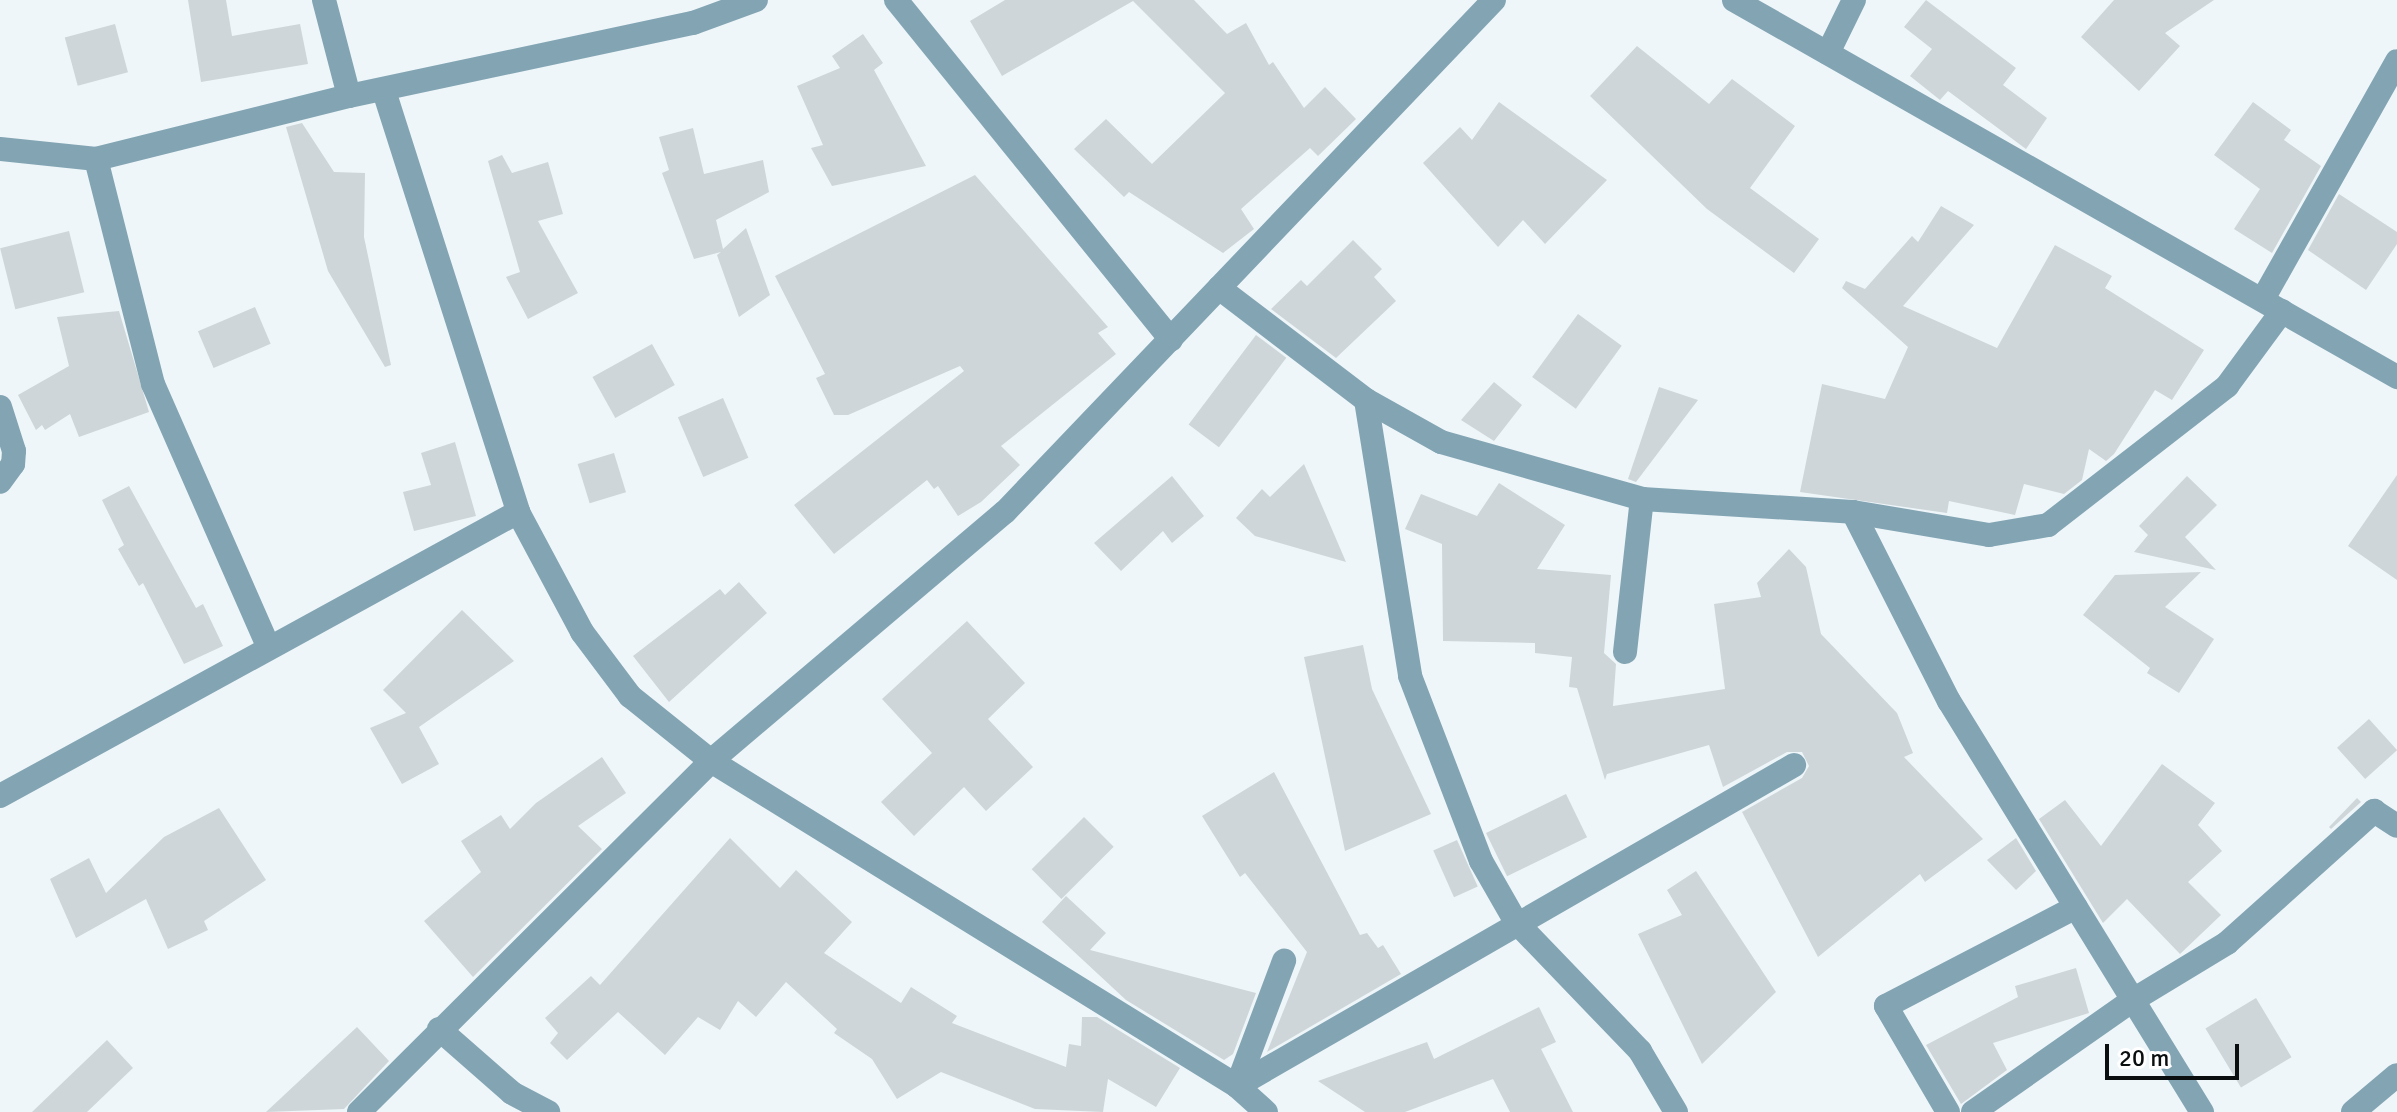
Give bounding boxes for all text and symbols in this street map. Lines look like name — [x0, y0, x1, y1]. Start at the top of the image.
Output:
scale bar — [2109, 1028, 2243, 1078]
text: 20 m — [2119, 1043, 2169, 1073]

